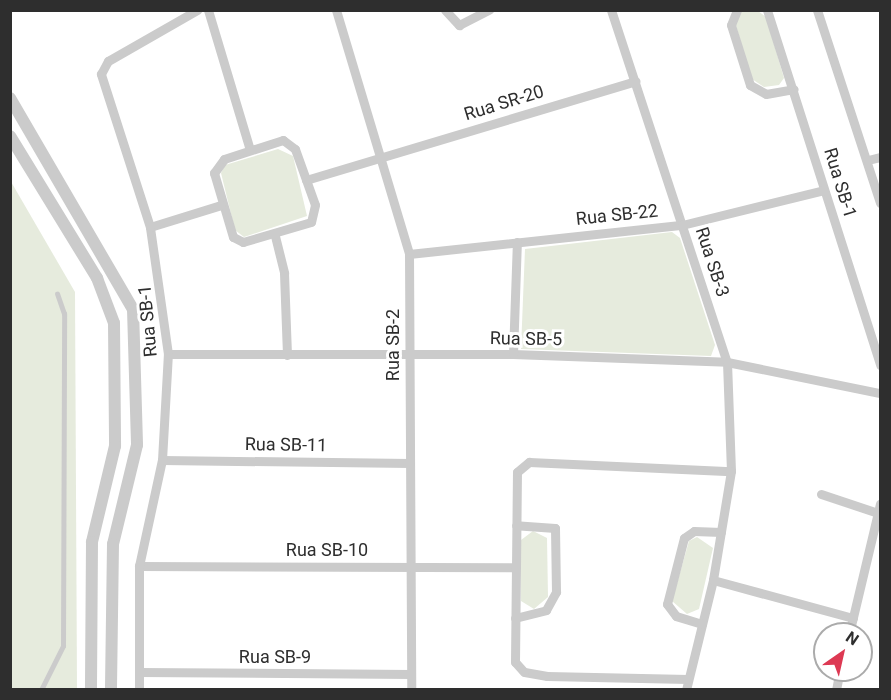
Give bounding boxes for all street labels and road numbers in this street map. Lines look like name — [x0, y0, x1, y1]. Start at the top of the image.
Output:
street label: Rua SR-20 — [462, 81, 546, 125]
street label: Rua SB-1 — [819, 145, 861, 221]
street label: Rua SB-22 — [575, 200, 659, 230]
street label: Rua SB-3 — [691, 224, 733, 300]
street label: Rua SB-1 — [134, 284, 162, 358]
street label: Rua SB-2 — [382, 309, 404, 381]
street label: Rua SB-5 — [490, 328, 562, 350]
street label: Rua SB-11 — [245, 433, 327, 457]
street label: Rua SB-10 — [286, 539, 368, 561]
street label: Rua SB-9 — [239, 646, 311, 668]

